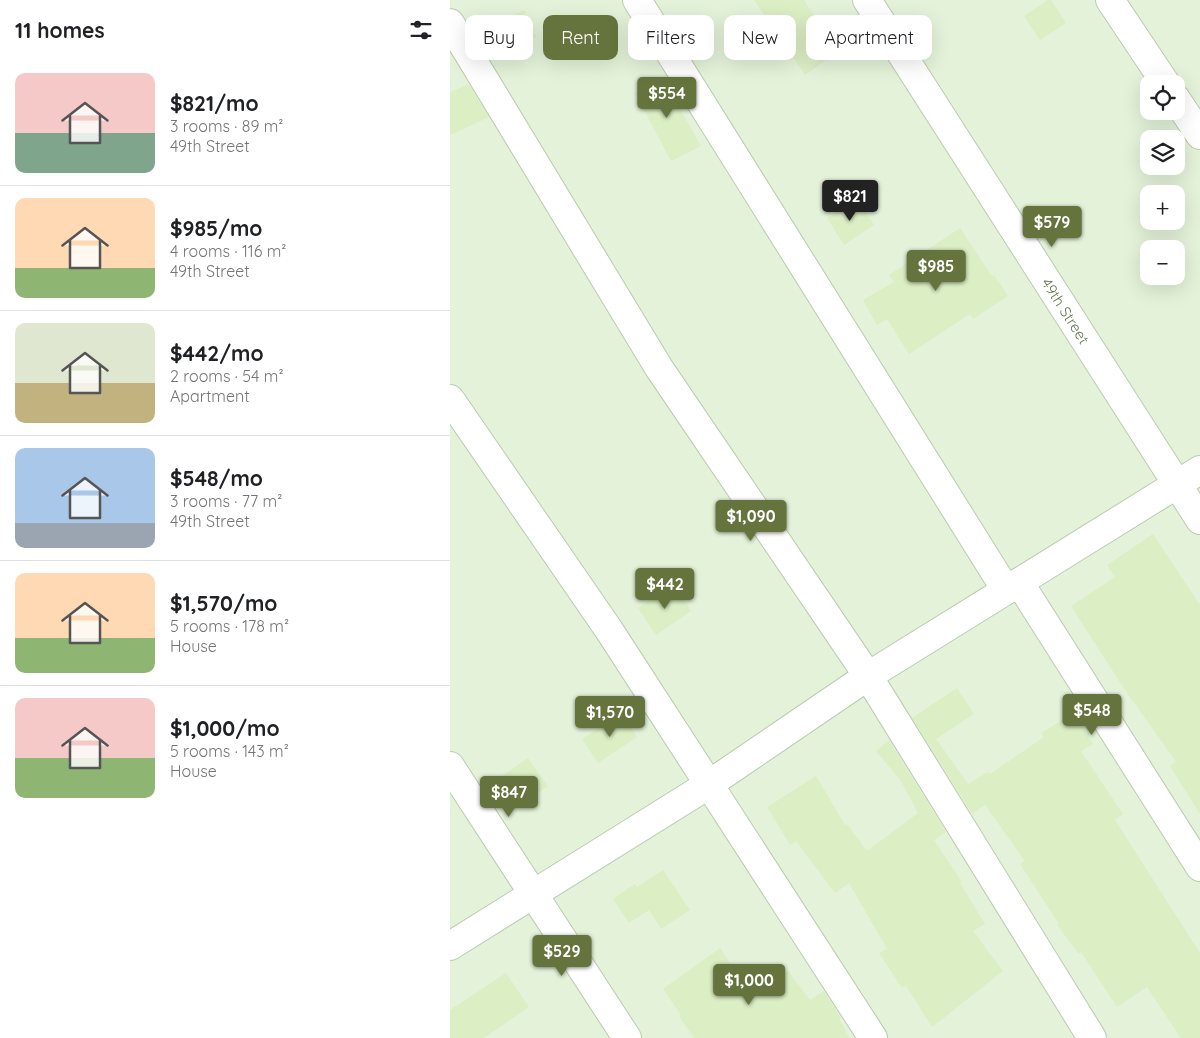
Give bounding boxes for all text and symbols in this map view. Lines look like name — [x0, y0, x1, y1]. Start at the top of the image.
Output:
chip: Buy — [465, 15, 533, 60]
chip: Rent — [543, 15, 618, 60]
chip: Filters — [628, 15, 714, 60]
chip: New — [724, 15, 796, 60]
chip: Apartment — [806, 15, 932, 60]
icon: filters — [407, 16, 435, 44]
text: 11 homes — [15, 17, 105, 43]
map controls — [1140, 75, 1185, 285]
button: locate — [1140, 75, 1185, 120]
pin: $554 — [637, 76, 697, 119]
text: $554 — [648, 83, 686, 103]
text: $821/mo — [170, 90, 259, 116]
icon: home — [55, 93, 115, 153]
text: 3 rooms · 89 m² — [170, 116, 283, 136]
button: layers — [1140, 130, 1185, 175]
text: 49th Street — [170, 136, 250, 156]
pin: $821 — [820, 180, 880, 222]
button: + — [1140, 185, 1185, 230]
text: $821 — [833, 186, 867, 206]
pin: $579 — [1022, 206, 1082, 248]
text: $579 — [1034, 212, 1070, 232]
text: $985/mo — [170, 215, 262, 241]
icon: home — [55, 218, 115, 278]
button: − — [1140, 240, 1185, 285]
text: 4 rooms · 116 m² — [170, 241, 286, 261]
pin: $985 — [906, 250, 966, 292]
text: $985 — [918, 256, 954, 276]
text: 49th Street — [170, 261, 250, 281]
street label: 49th Street — [1038, 274, 1094, 347]
text: $442/mo — [170, 340, 264, 366]
icon: home — [55, 343, 115, 403]
text: 2 rooms · 54 m² — [170, 366, 284, 386]
text: Apartment — [170, 386, 250, 406]
text: $548/mo — [170, 465, 263, 491]
icon: home — [55, 468, 115, 528]
text: 3 rooms · 77 m² — [170, 491, 282, 511]
pin: $1,090 — [710, 500, 792, 542]
text: $1,090 — [727, 506, 775, 526]
text: 49th Street — [170, 511, 250, 531]
pin: $442 — [635, 568, 695, 610]
text: $442 — [646, 574, 684, 594]
text: $1,570/mo — [170, 590, 277, 616]
icon: home — [55, 593, 115, 653]
text: 5 rooms · 178 m² — [170, 616, 289, 636]
text: House — [170, 636, 217, 656]
pin: $548 — [1062, 694, 1122, 736]
pin: $1,570 — [569, 696, 651, 738]
text: $548 — [1074, 700, 1110, 720]
text: $1,570 — [586, 702, 634, 722]
text: $1,000/mo — [170, 715, 280, 741]
icon: home — [55, 718, 115, 778]
text: 5 rooms · 143 m² — [170, 741, 289, 761]
text: House — [170, 761, 217, 781]
pin: $847 — [479, 776, 539, 818]
text: $847 — [491, 782, 527, 802]
pin: $529 — [532, 934, 592, 977]
text: $529 — [544, 941, 580, 961]
pin: $1,000 — [708, 964, 790, 1006]
text: $1,000 — [724, 970, 774, 990]

